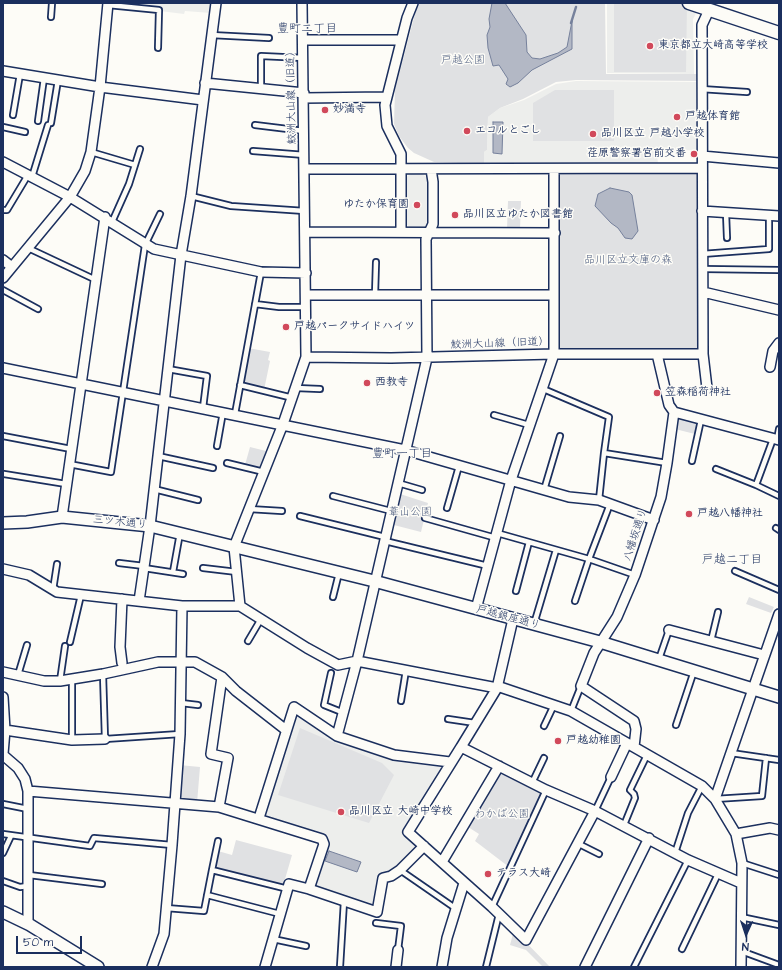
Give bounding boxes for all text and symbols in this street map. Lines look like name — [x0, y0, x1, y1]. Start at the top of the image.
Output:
district label: 豊町二丁目 — [277, 22, 337, 36]
place label: 東京都立大崎高等学校 — [658, 39, 768, 53]
marker: 東京都立大崎高等学校 — [645, 41, 655, 51]
street label: 鮫洲大山線（旧道） — [285, 45, 299, 145]
park label: 戸越公園 — [441, 54, 485, 68]
place label: 妙満寺 — [333, 103, 366, 117]
marker: 妙満寺 — [320, 105, 330, 115]
place label: 戸越体育館 — [685, 110, 740, 124]
marker: 戸越体育館 — [672, 112, 682, 122]
place label: エコルとごし — [475, 124, 541, 138]
marker: エコルとごし — [462, 126, 472, 136]
place label: 品川区立 戸越小学校 — [601, 127, 704, 141]
marker: 品川区立 戸越小学校 — [588, 129, 598, 139]
place label: 荏原警察署宮前交番 — [587, 147, 686, 161]
marker: 荏原警察署宮前交番 — [689, 149, 699, 159]
place label: ゆたか保育園 — [343, 198, 409, 212]
marker: ゆたか保育園 — [412, 200, 422, 210]
place label: 品川区立ゆたか図書館 — [463, 208, 573, 222]
marker: 品川区立ゆたか図書館 — [450, 210, 460, 220]
park label: 品川区立文庫の森 — [584, 254, 672, 268]
place label: 戸越パークサイドハイツ — [294, 320, 415, 334]
marker: 戸越パークサイドハイツ — [281, 322, 291, 332]
street label: 鮫洲大山線（旧道） — [450, 336, 550, 352]
place label: 西教寺 — [375, 376, 408, 390]
marker: 西教寺 — [362, 378, 372, 388]
place label: 笠森稲荷神社 — [665, 386, 731, 400]
marker: 笠森稲荷神社 — [652, 388, 662, 398]
district label: 豊町一丁目 — [372, 447, 432, 461]
park label: 葦山公園 — [388, 506, 432, 520]
street label: 八幡坂通り — [621, 507, 651, 563]
place label: 戸越八幡神社 — [697, 507, 763, 521]
marker: 戸越八幡神社 — [684, 509, 694, 519]
street label: 三ツ木通り — [92, 514, 148, 532]
district label: 戸越二丁目 — [702, 553, 762, 567]
street label: 戸越銀座通り — [474, 603, 542, 633]
place label: 戸越幼稚園 — [566, 734, 621, 748]
marker: 戸越幼稚園 — [553, 736, 563, 746]
place label: 品川区立 大崎中学校 — [349, 805, 452, 819]
marker: 品川区立 大崎中学校 — [336, 807, 346, 817]
park label: わかば公園 — [475, 808, 529, 822]
place label: テラス大崎 — [496, 867, 551, 881]
marker: テラス大崎 — [483, 869, 493, 879]
north arrow — [726, 914, 766, 954]
scale bar — [18, 928, 84, 954]
text: 50 m — [23, 934, 53, 951]
text: N — [742, 939, 749, 954]

